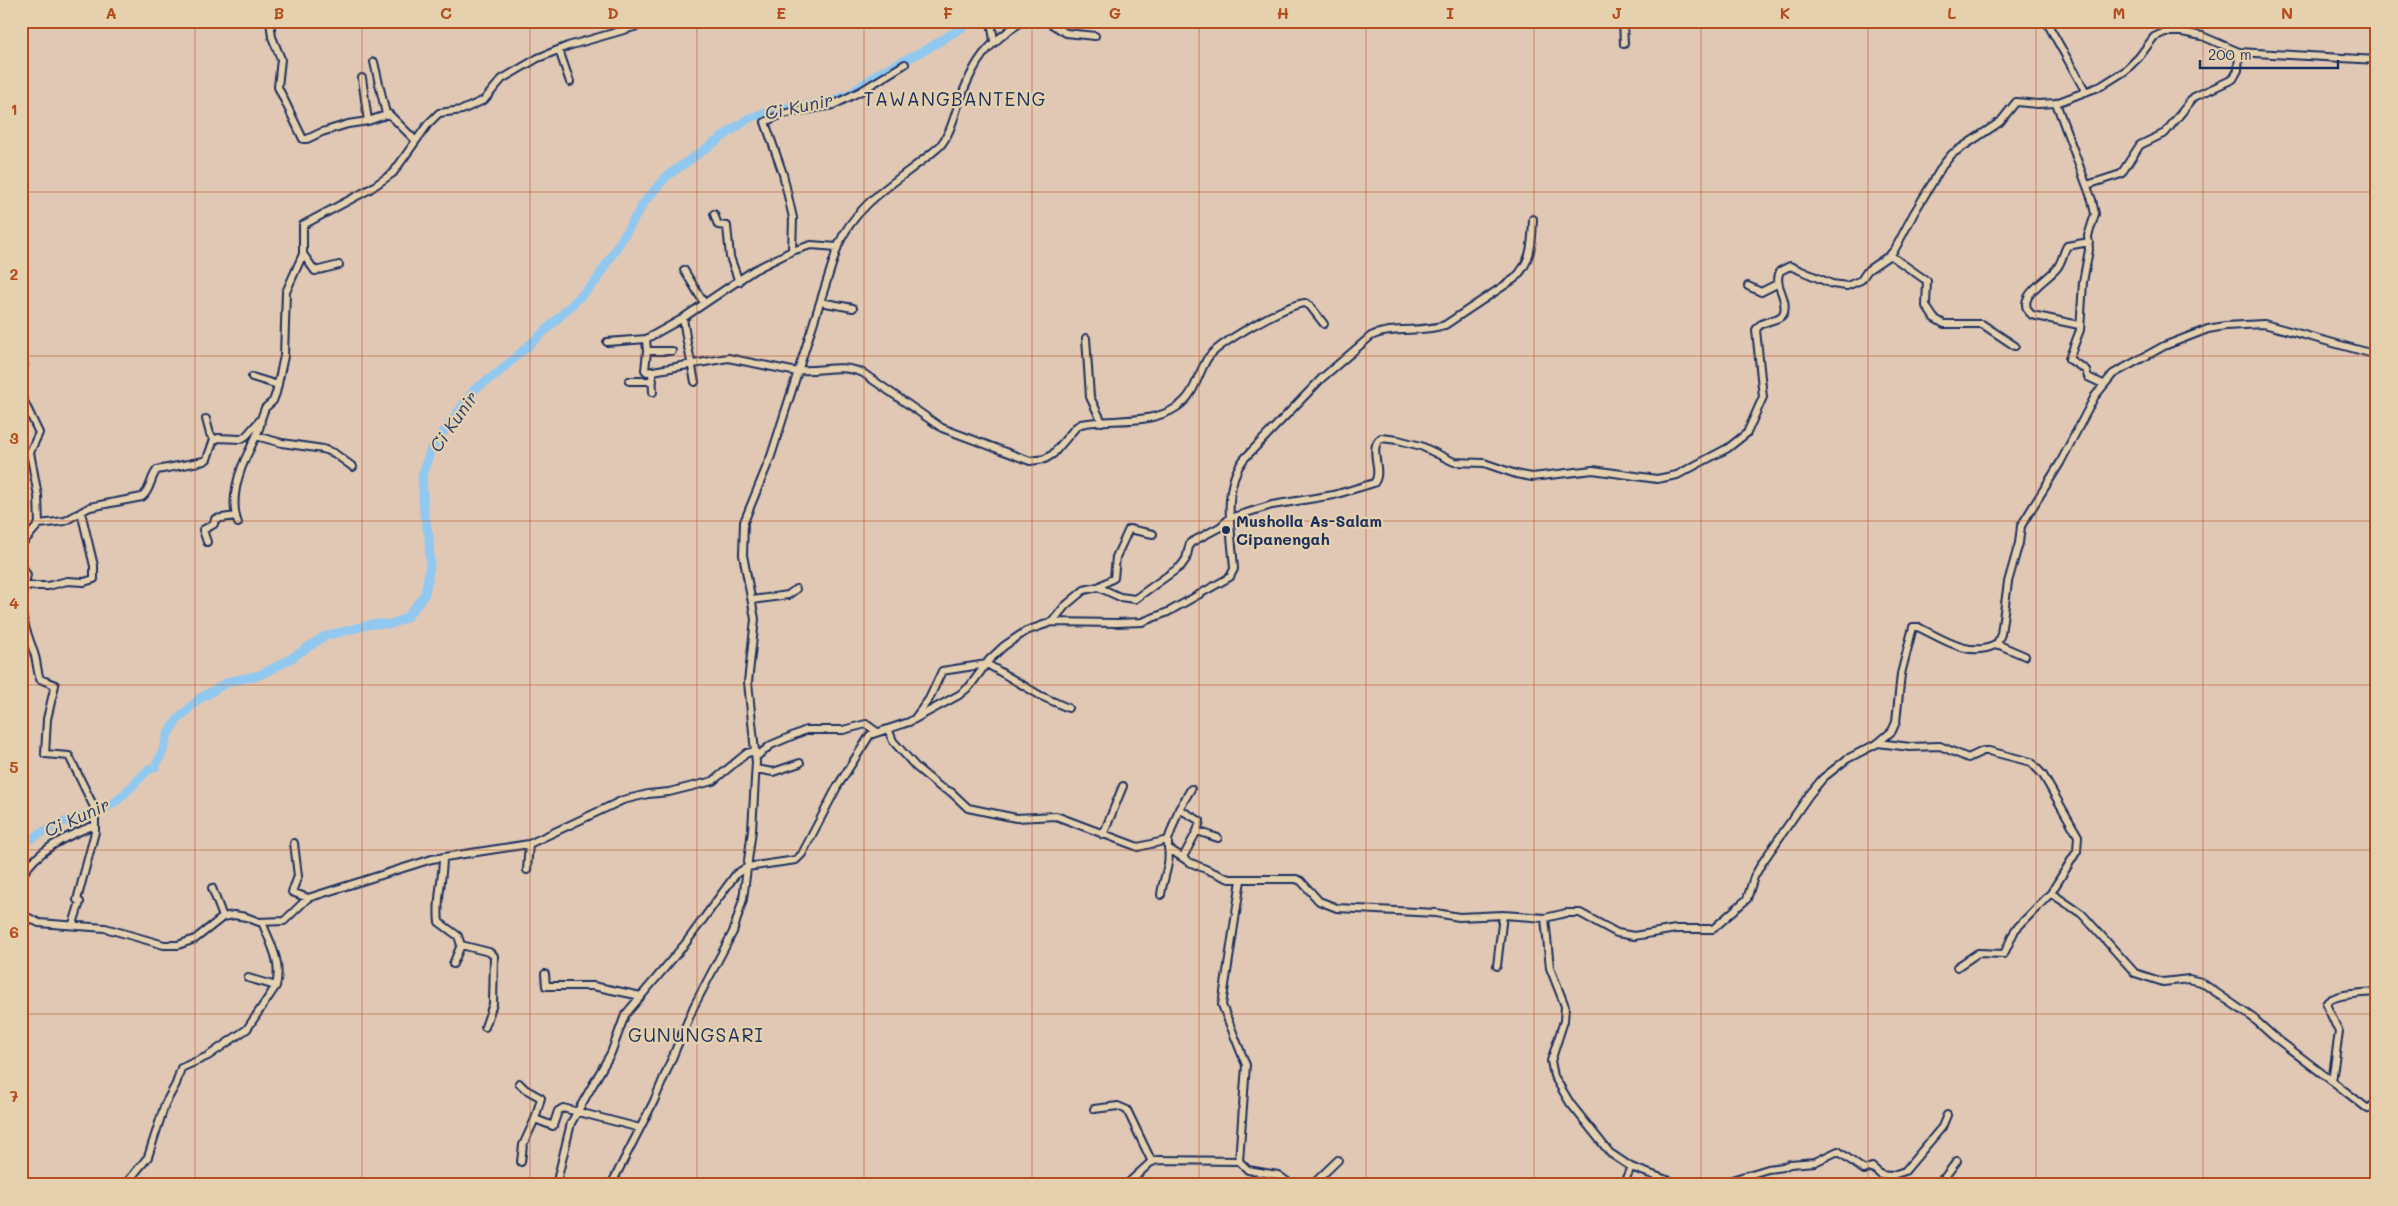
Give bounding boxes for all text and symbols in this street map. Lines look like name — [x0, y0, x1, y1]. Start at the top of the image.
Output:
text: A — [105, 2, 117, 23]
text: B — [274, 2, 284, 23]
text: C — [440, 2, 452, 23]
text: D — [607, 2, 619, 23]
text: E — [776, 2, 786, 23]
text: F — [943, 2, 953, 23]
text: G — [1109, 2, 1121, 23]
text: H — [1277, 2, 1289, 23]
text: I — [1446, 2, 1454, 23]
text: J — [1612, 2, 1622, 23]
text: K — [1780, 2, 1790, 23]
text: L — [1947, 2, 1957, 23]
text: M — [2113, 2, 2125, 23]
text: N — [2281, 2, 2293, 23]
scale bar — [2200, 38, 2338, 70]
text: 200 m — [2208, 44, 2252, 64]
district label: TAWANGBANTENG — [863, 86, 1047, 111]
water label: Ci Kunir — [762, 87, 835, 125]
text: 1 — [10, 98, 18, 119]
text: 2 — [10, 263, 19, 284]
water label: Ci Kunir — [423, 386, 483, 457]
text: 3 — [9, 427, 19, 448]
place label: Musholla As-Salam Cipanengah — [1236, 510, 1382, 549]
marker: Musholla As-Salam Cipanengah — [1220, 524, 1232, 536]
text: 4 — [9, 592, 19, 613]
text: 5 — [9, 756, 19, 777]
water label: Ci Kunir — [40, 792, 113, 842]
text: 6 — [9, 921, 19, 942]
district label: GUNUNGSARI — [628, 1022, 764, 1047]
text: 7 — [10, 1085, 19, 1106]

